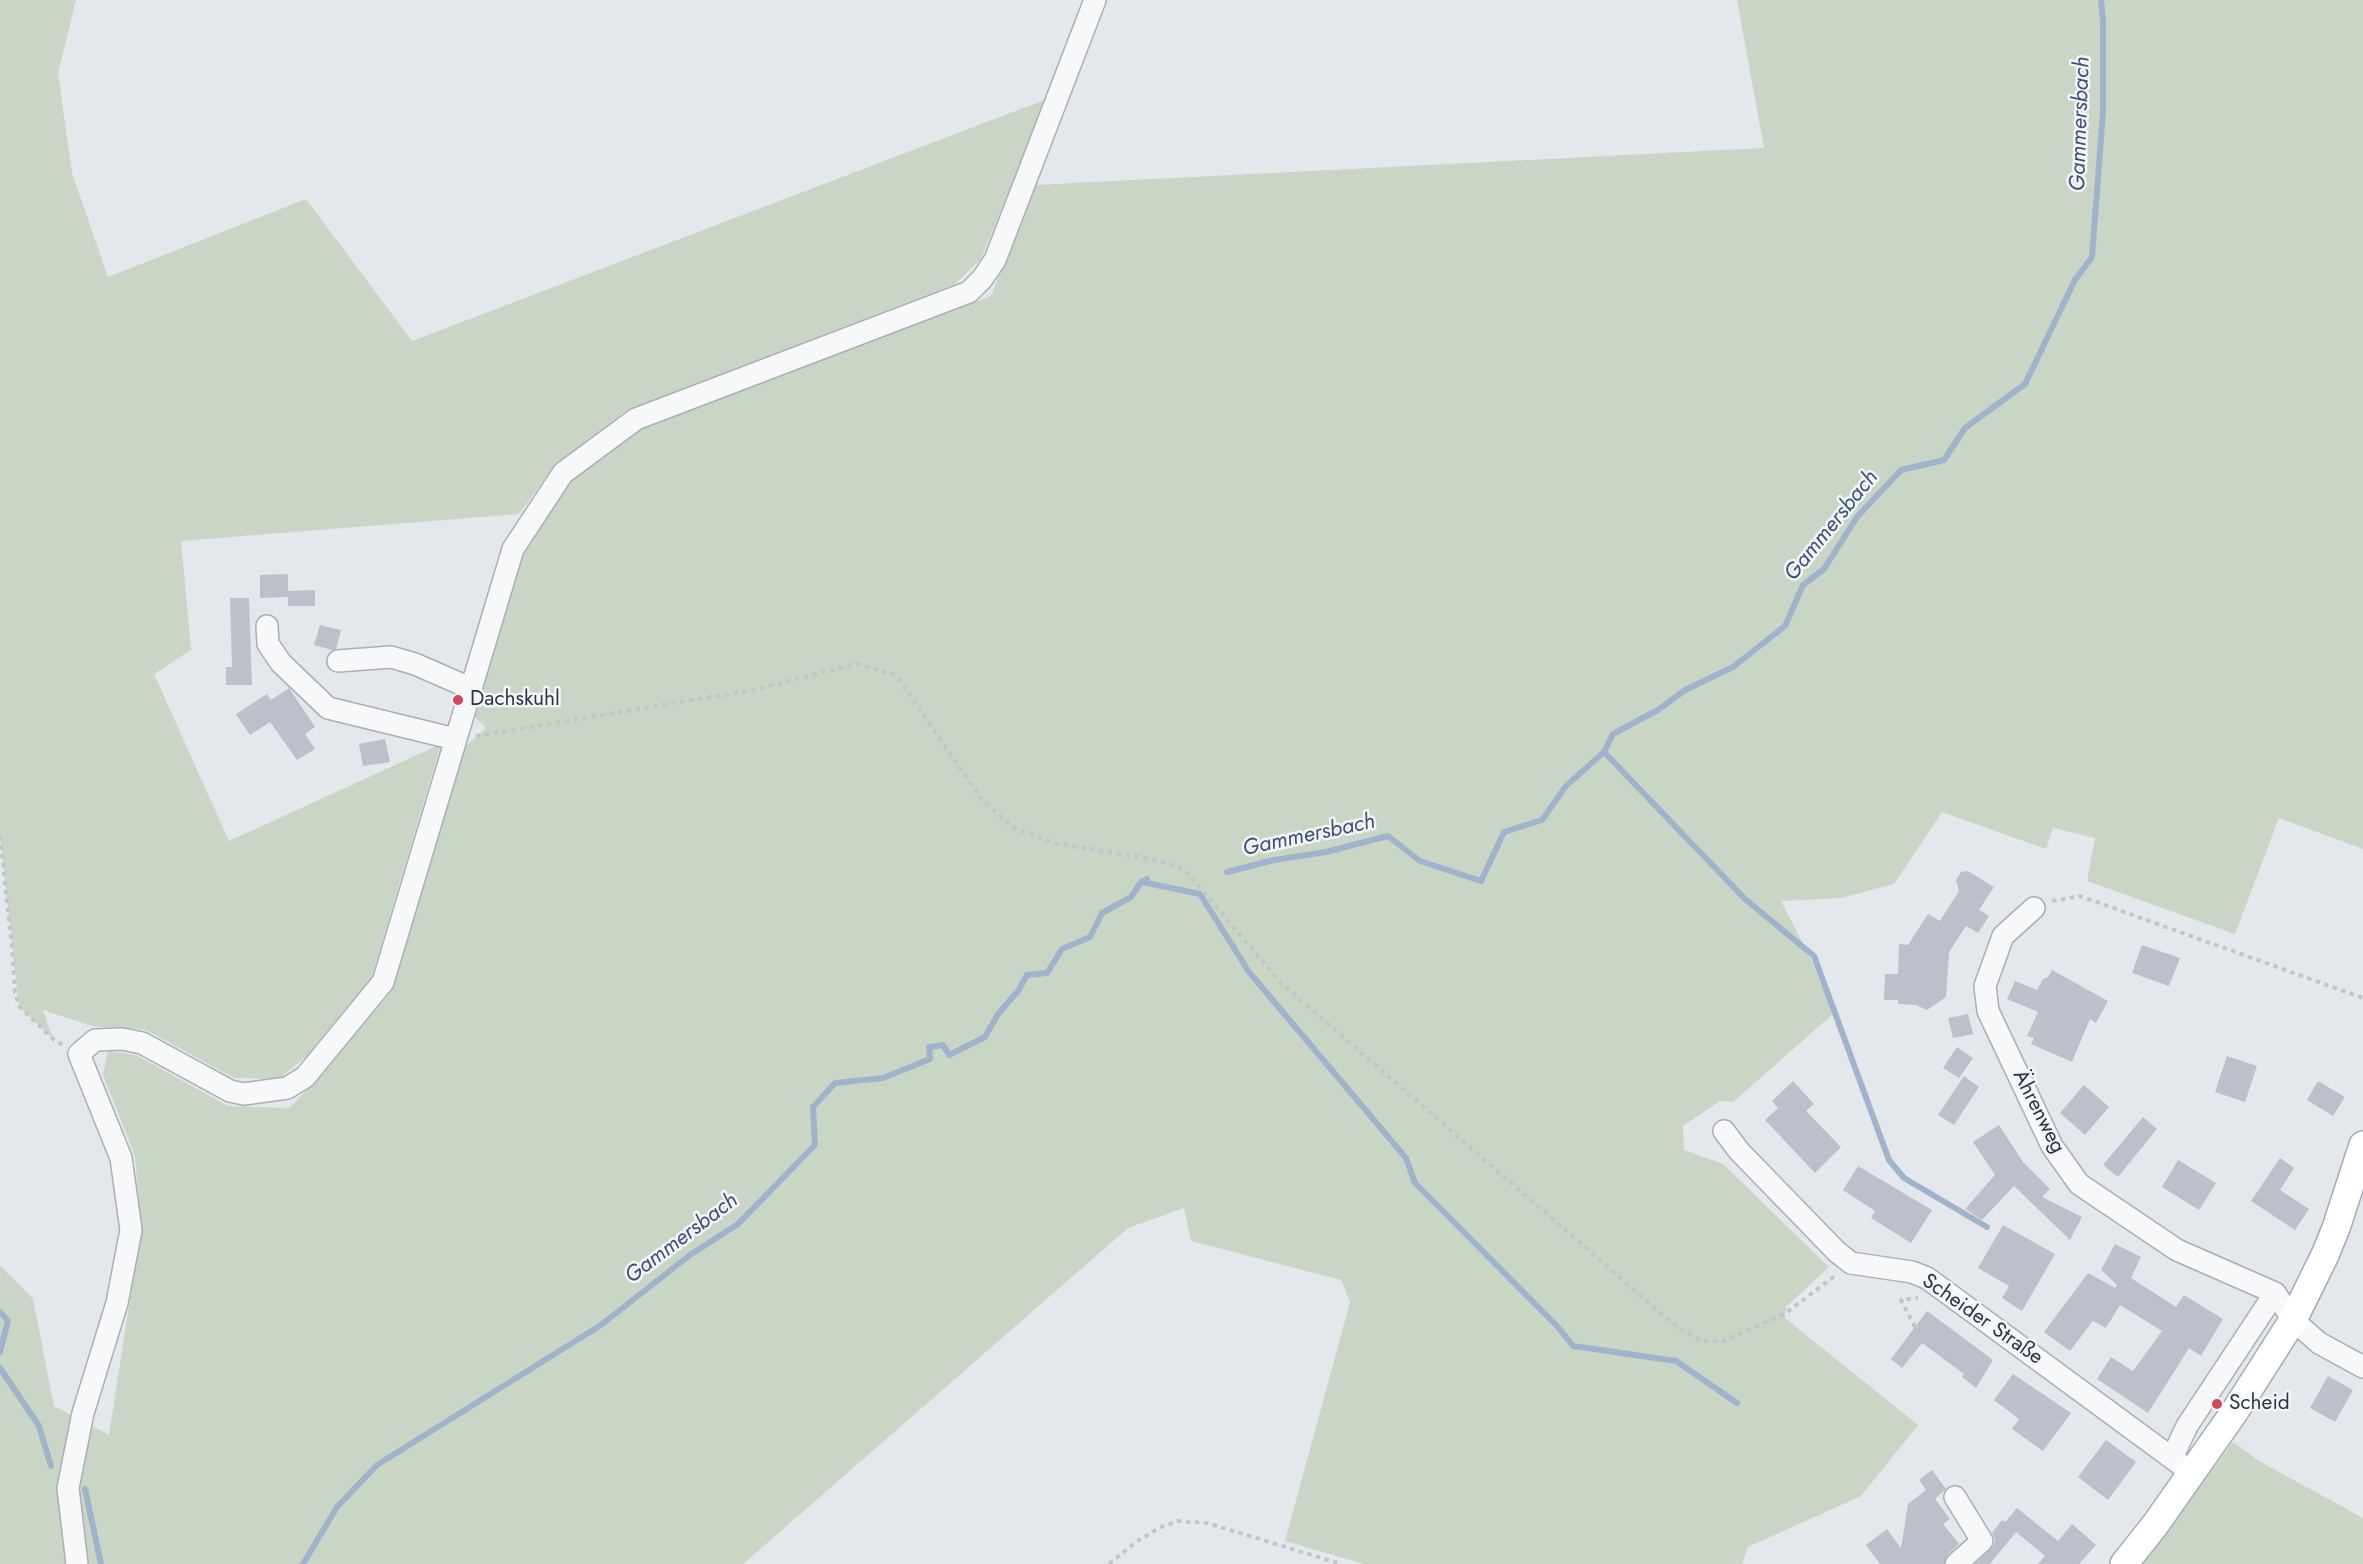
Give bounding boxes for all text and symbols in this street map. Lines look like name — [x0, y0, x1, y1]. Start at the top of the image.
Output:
water label: Gammersbach — [2065, 56, 2097, 192]
water label: Gammersbach — [1779, 465, 1885, 587]
place label: Dachskuhl — [470, 687, 560, 713]
marker: Dachskuhl — [451, 693, 465, 707]
water label: Gammersbach — [1240, 809, 1378, 863]
street label: Ährenweg — [2006, 1066, 2070, 1158]
water label: Gammersbach — [620, 1188, 744, 1290]
street label: Scheider Straße — [1917, 1269, 2047, 1371]
place label: Scheid — [2229, 1391, 2290, 1417]
marker: Scheid — [2210, 1397, 2224, 1411]

